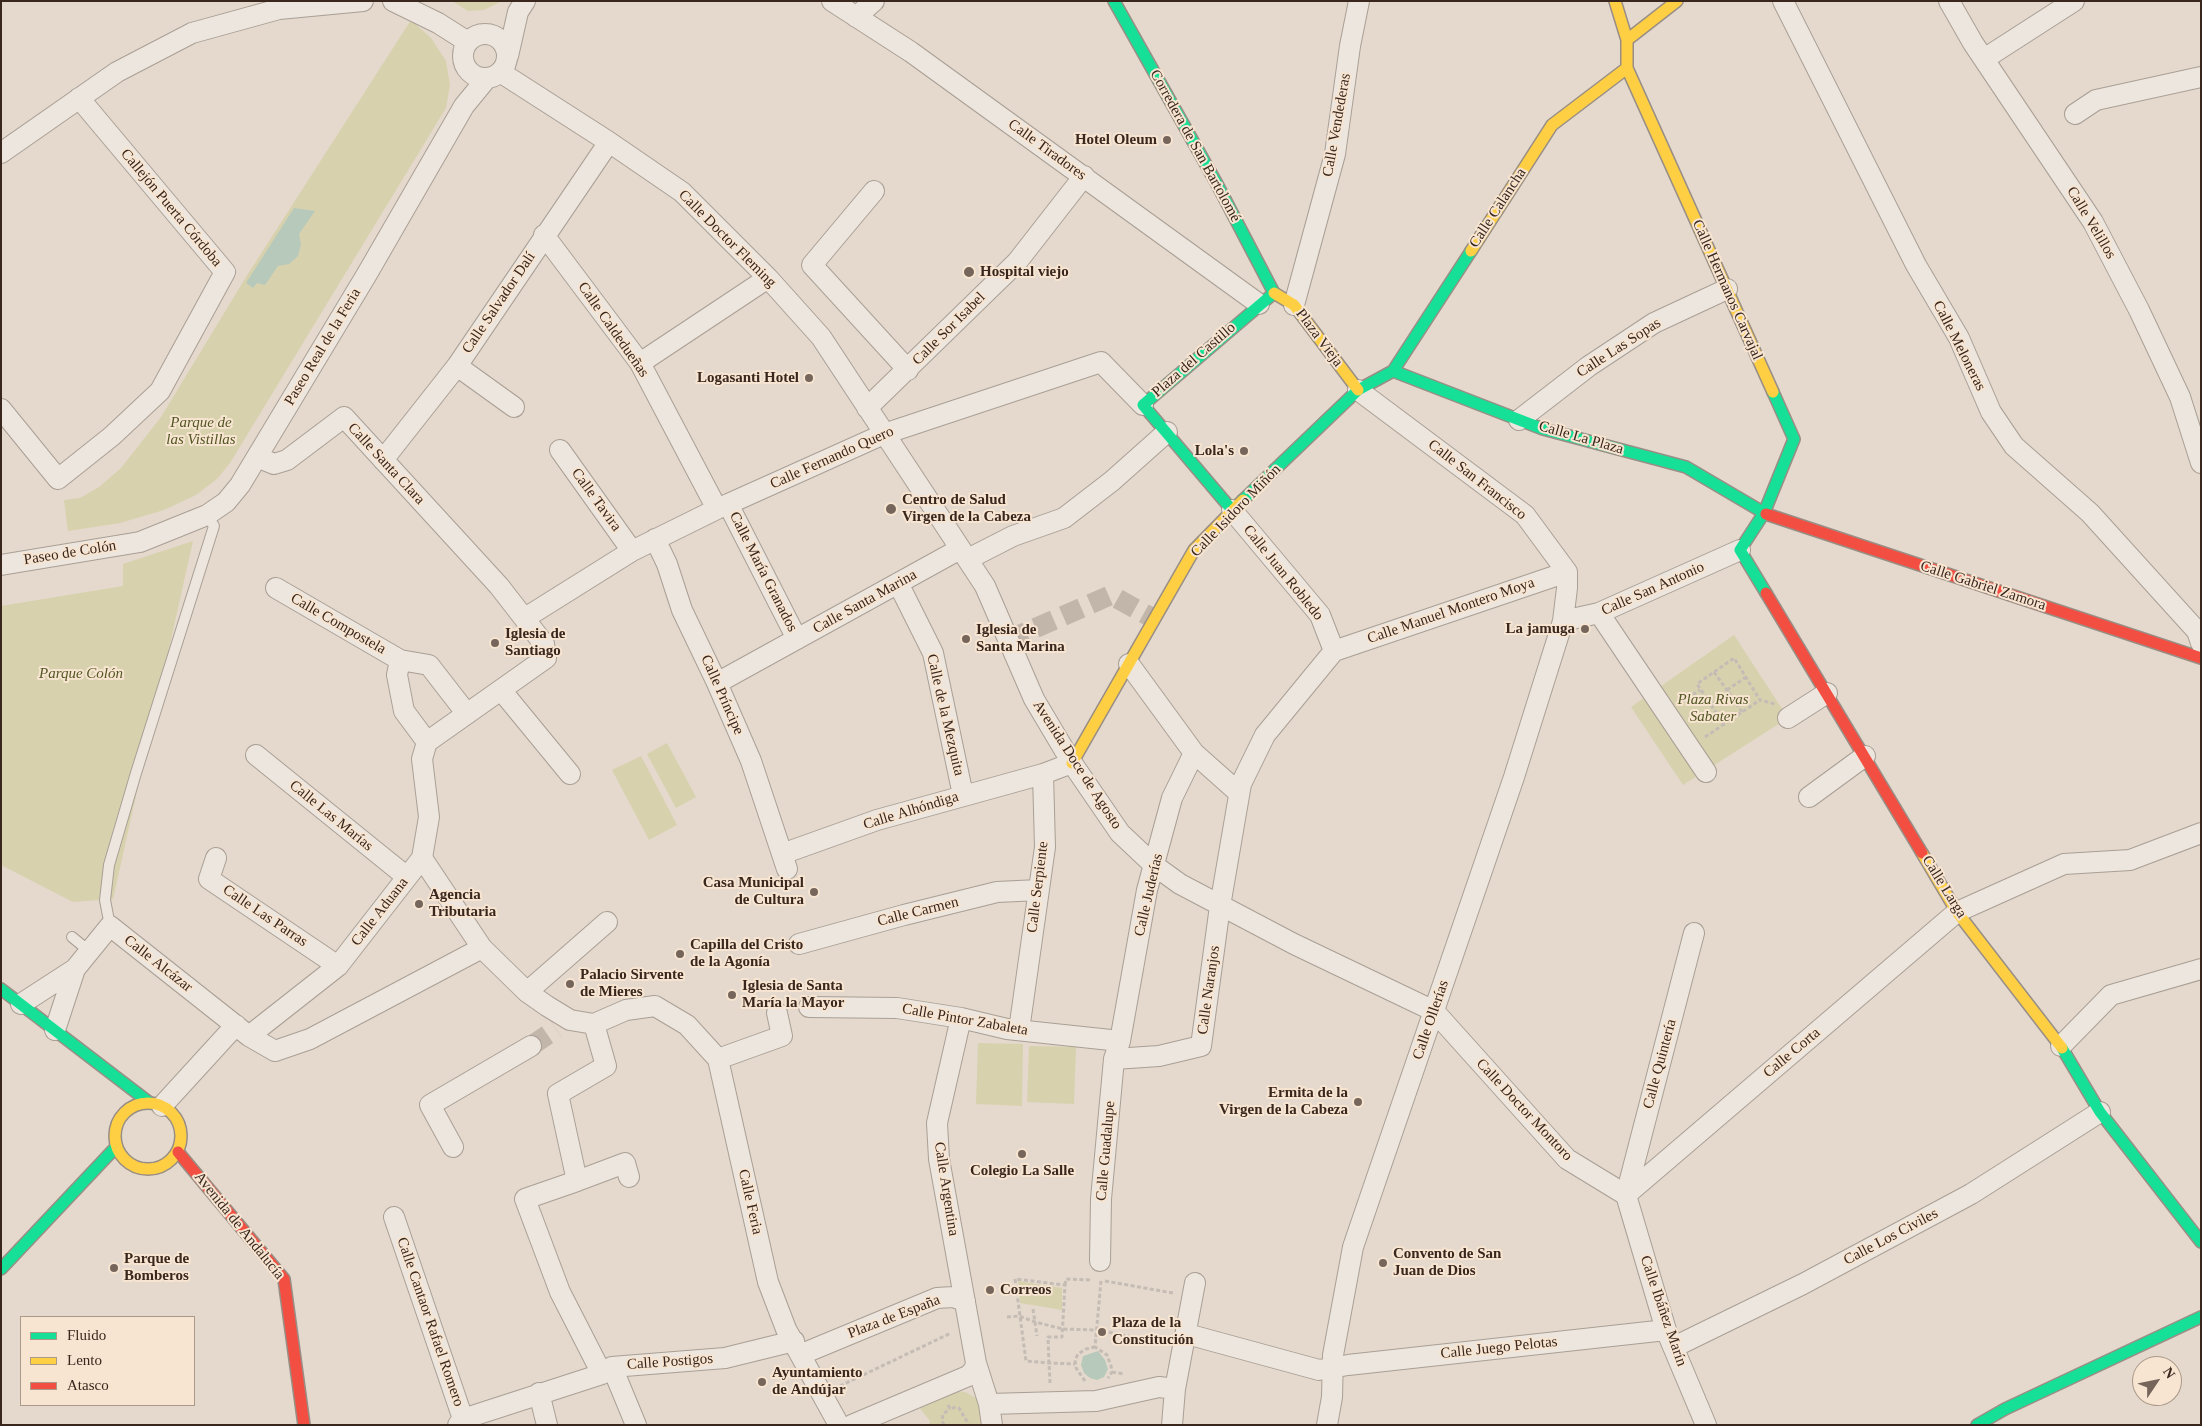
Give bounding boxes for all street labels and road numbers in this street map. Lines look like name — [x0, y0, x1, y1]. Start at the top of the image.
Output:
street label: Corredera de San Bartolomé — [1146, 67, 1244, 225]
street label: Calle Vendederas — [1319, 72, 1355, 178]
street label: Calle Tiradores — [1004, 116, 1090, 184]
street label: Callejón Puerta Córdoba — [116, 145, 226, 271]
street label: Calle Calancha — [1466, 165, 1530, 251]
street label: Calle Velillos — [2062, 184, 2120, 262]
street label: Calle Doctor Fleming — [674, 186, 780, 292]
street label: Calle Hermanos Carvajal — [1688, 217, 1766, 363]
street label: Calle Salvador Dalí — [458, 249, 540, 357]
street label: Calle Caldedueñas — [573, 279, 653, 381]
street label: Paseo Real de la Feria — [281, 285, 365, 409]
street label: Calle Sor Isabel — [909, 289, 989, 369]
street label: Calle Meloneras — [1929, 298, 1989, 394]
street label: Plaza Vieja — [1291, 306, 1347, 370]
street label: Calle Las Sopas — [1574, 314, 1664, 382]
street label: Plaza del Castillo — [1148, 319, 1240, 401]
street label: Calle La Plaza — [1536, 417, 1626, 459]
street label: Calle Santa Clara — [344, 419, 428, 509]
street label: Calle Fernando Quero — [767, 423, 897, 493]
street label: Calle San Francisco — [1424, 436, 1530, 524]
street label: Calle Isidoro Miñón — [1187, 461, 1285, 561]
street label: Calle Tavira — [567, 465, 625, 535]
street label: Calle María Granados — [725, 509, 801, 635]
street label: Calle Juan Robledo — [1239, 522, 1327, 624]
street label: Paseo de Colón — [23, 537, 117, 569]
street label: Calle Gabriel Zamora — [1918, 557, 2048, 615]
street label: Calle San Antonio — [1599, 558, 1707, 620]
street label: Calle Santa Marina — [810, 566, 920, 638]
street label: Calle Manuel Montero Moya — [1365, 574, 1537, 648]
street label: Calle Compostela — [287, 589, 389, 659]
street label: Calle Príncipe — [696, 652, 748, 738]
street label: Calle de la Mezquita — [922, 652, 968, 778]
street label: Avenida Doce de Agosto — [1029, 697, 1125, 833]
street label: Calle Las Marías — [286, 777, 376, 855]
street label: Calle Alhóndiga — [861, 788, 961, 834]
street label: Calle Serpiente — [1023, 840, 1053, 934]
street label: Calle Juderías — [1131, 852, 1167, 938]
street label: Calle Larga — [1918, 853, 1970, 921]
street label: Calle Aduana — [348, 874, 412, 950]
street label: Calle Las Parras — [219, 881, 311, 951]
street label: Calle Carmen — [876, 893, 960, 931]
street label: Calle Alcázar — [120, 932, 196, 996]
street label: Calle Naranjos — [1194, 944, 1224, 1036]
street label: Calle Ollerías — [1409, 978, 1453, 1062]
street label: Calle Pintor Zabaleta — [901, 1000, 1029, 1040]
street label: Calle Quintería — [1639, 1017, 1681, 1111]
street label: Calle Corta — [1760, 1024, 1824, 1082]
street label: Calle Doctor Montoro — [1472, 1055, 1576, 1165]
street label: Calle Guadalupe — [1093, 1100, 1119, 1202]
street label: Calle Argentina — [930, 1141, 962, 1237]
street label: Calle Feria — [734, 1168, 766, 1236]
street label: Avenida de Andalucía — [190, 1169, 288, 1283]
street label: Calle Los Civiles — [1841, 1205, 1941, 1269]
street label: Calle Cantaor Rafael Romero — [393, 1235, 467, 1409]
street label: Calle Ibáñez Marín — [1636, 1253, 1690, 1369]
street label: Plaza de España — [845, 1291, 943, 1343]
street label: Calle Juego Pelotas — [1440, 1333, 1558, 1363]
street label: Calle Postigos — [626, 1350, 714, 1374]

